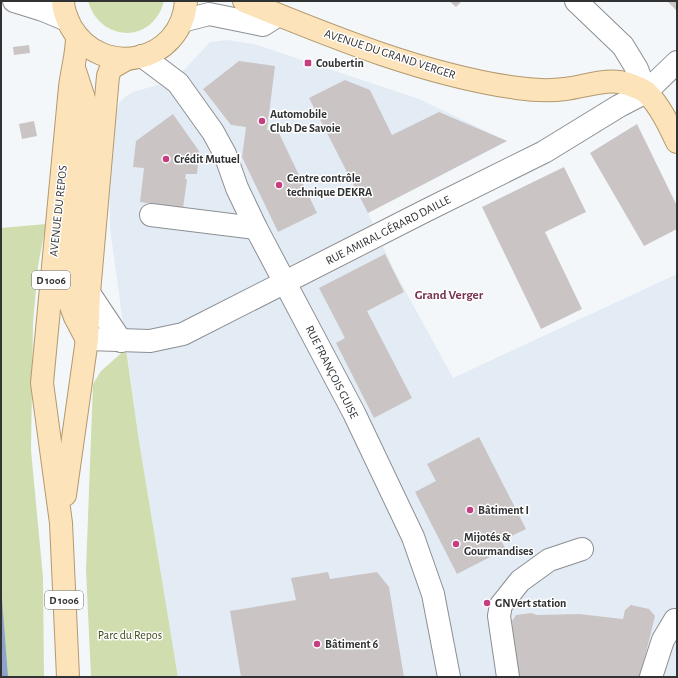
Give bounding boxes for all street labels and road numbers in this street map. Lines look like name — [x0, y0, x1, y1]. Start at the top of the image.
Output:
street label: AVENUE DU GRAND VERGER — [323, 27, 458, 81]
street label: AVENUE DU REPOS — [47, 164, 69, 257]
street label: RUE AMIRAL GÉRARD DAILLE — [323, 192, 453, 267]
road number: D 1006 — [32, 271, 70, 289]
street label: RUE FRANÇOIS GUISE — [303, 324, 361, 421]
road number: D 1006 — [45, 591, 83, 609]

